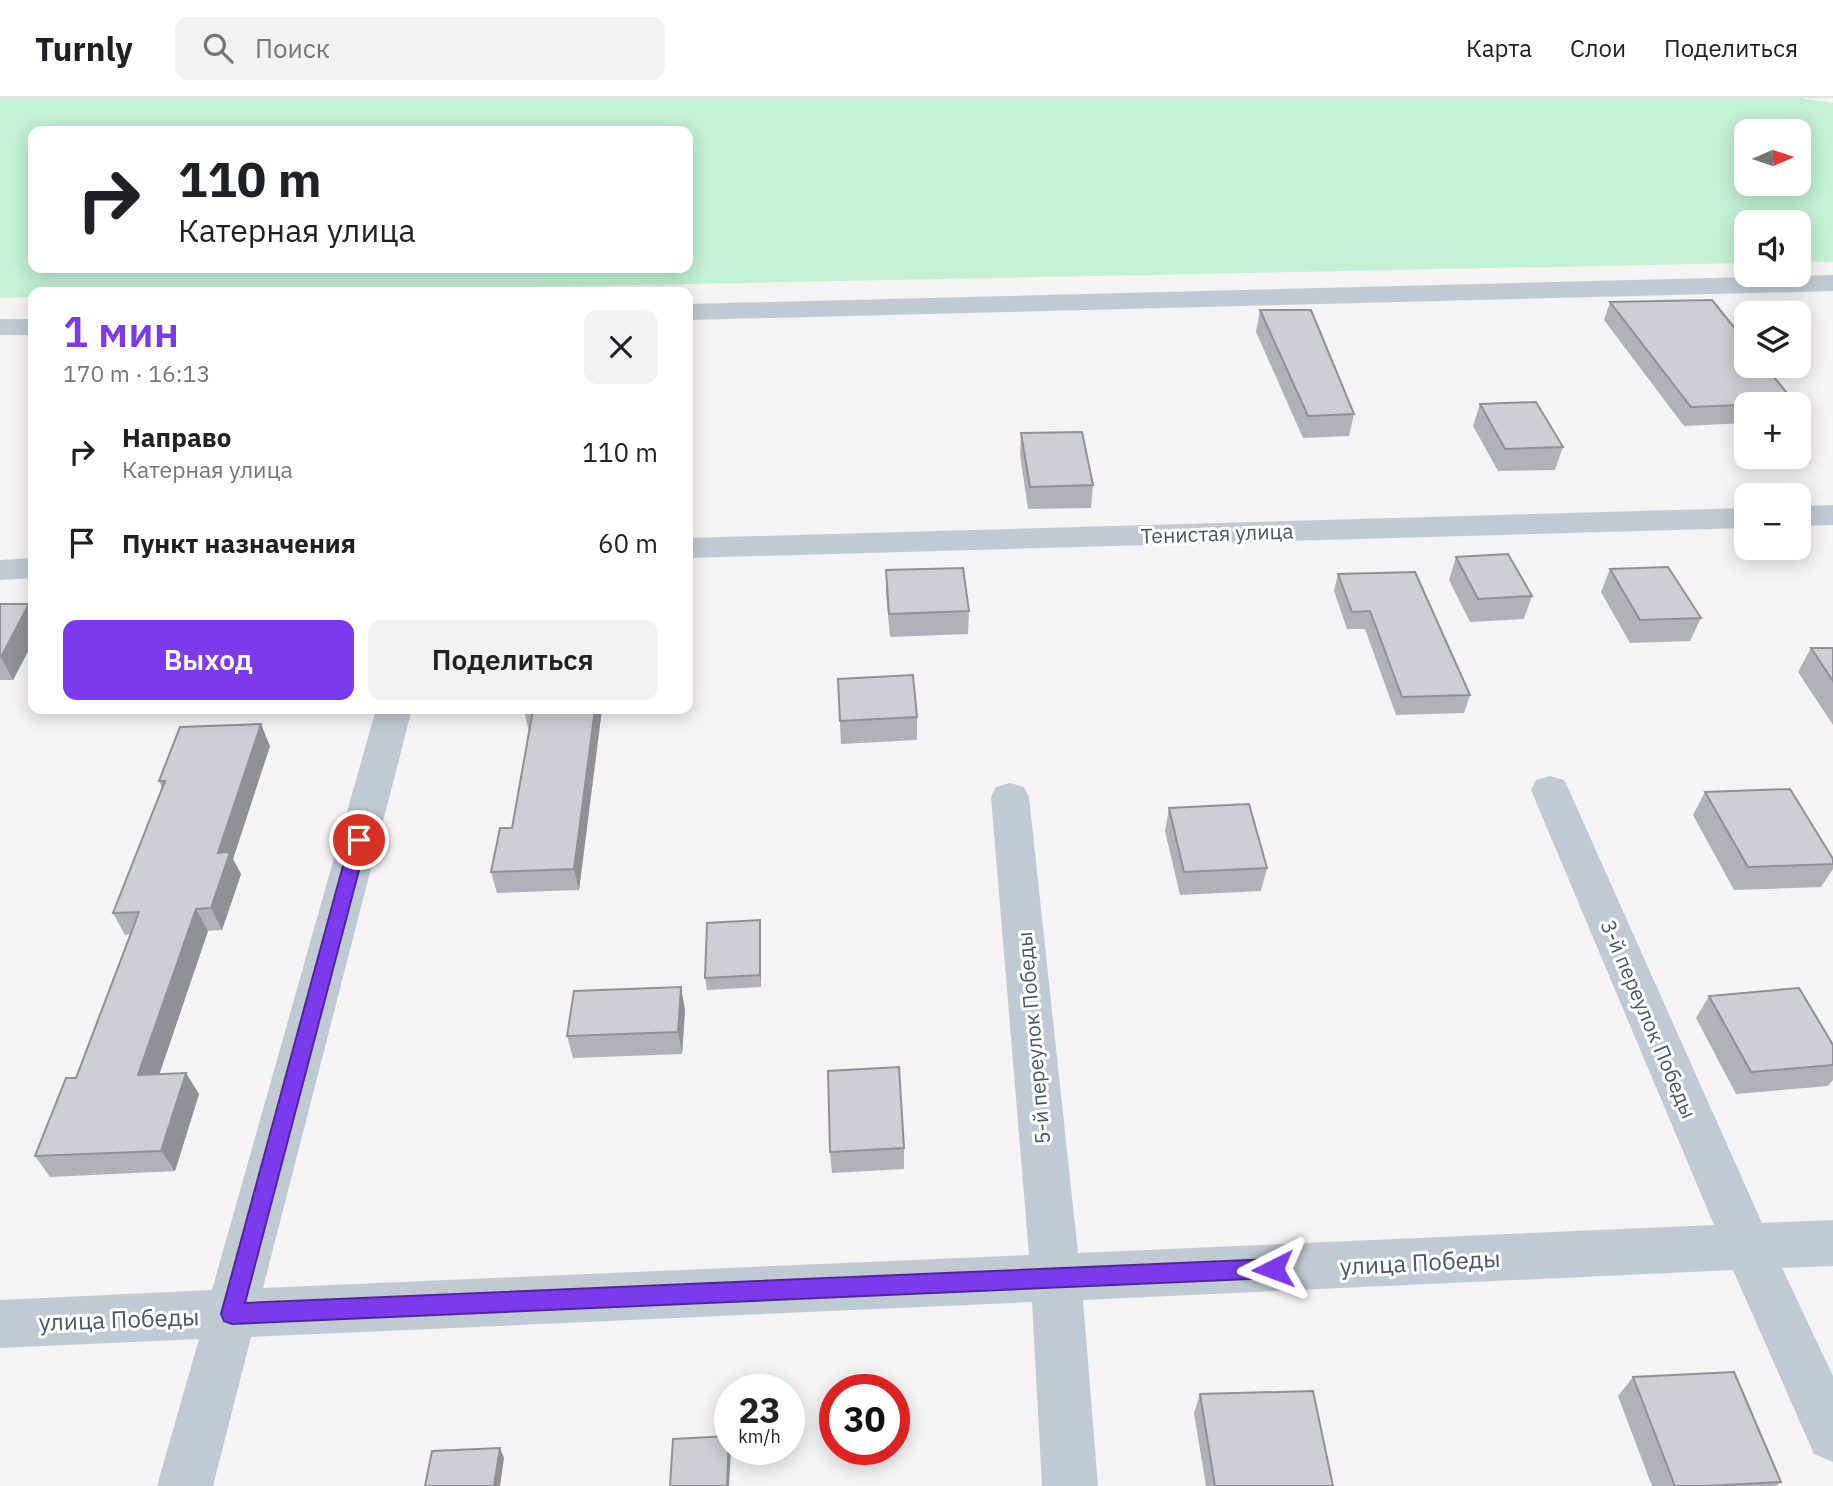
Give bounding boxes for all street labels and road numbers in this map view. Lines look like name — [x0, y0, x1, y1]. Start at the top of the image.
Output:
street label: Тенистая улица — [1140, 516, 1294, 550]
street label: 3-й переулок Победы — [1594, 915, 1704, 1123]
street label: 5-й переулок Победы — [1010, 931, 1056, 1145]
street label: улица Победы — [1339, 1242, 1501, 1282]
street label: улица Победы — [38, 1300, 200, 1338]

